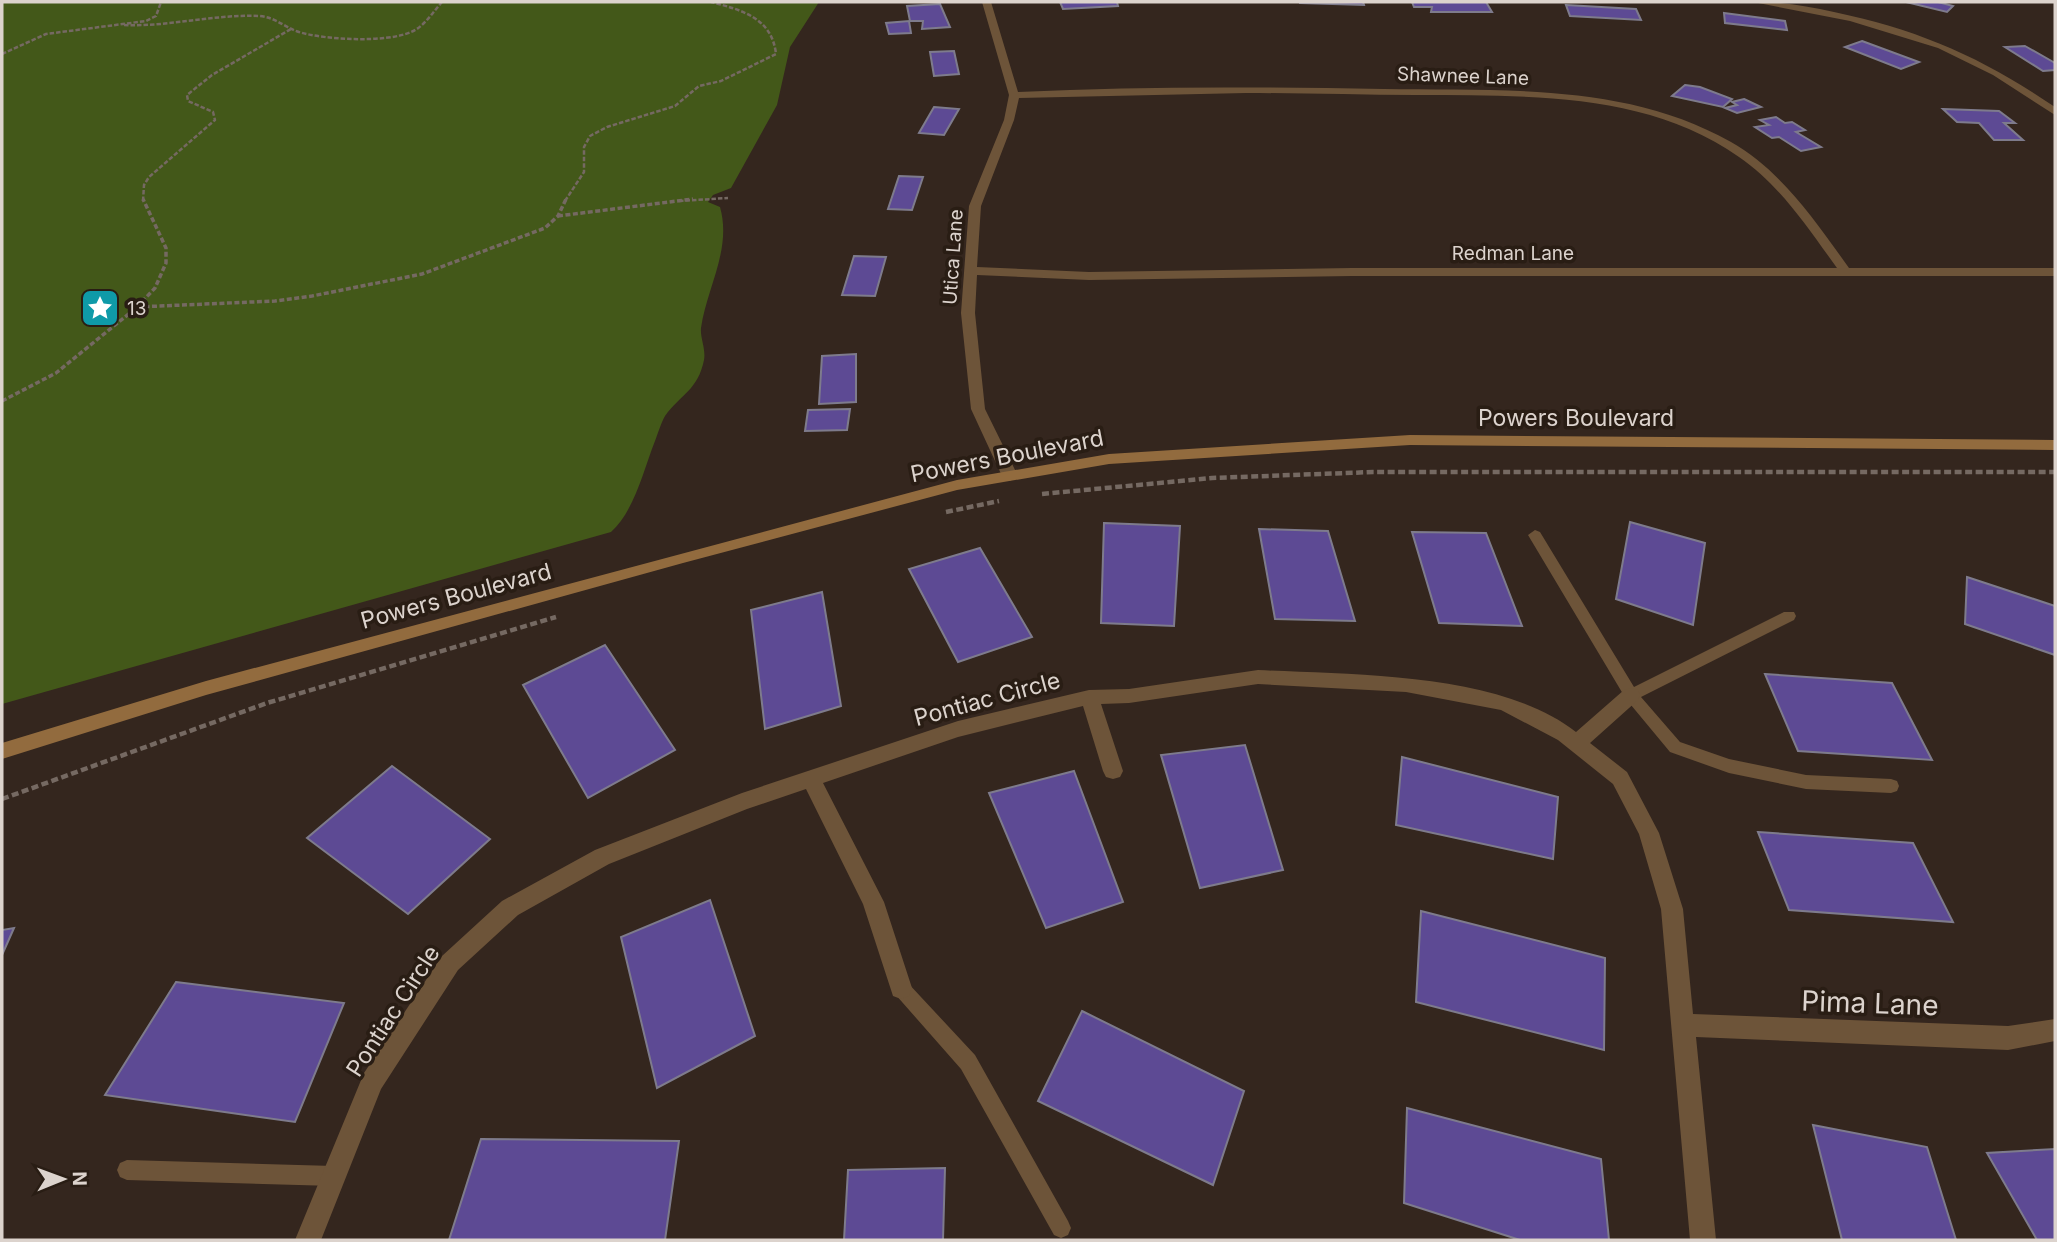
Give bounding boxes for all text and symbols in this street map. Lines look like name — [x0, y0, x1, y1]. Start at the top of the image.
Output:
street label: Shawnee Lane — [1397, 62, 1529, 90]
street label: Utica Lane — [938, 208, 968, 306]
street label: Redman Lane — [1452, 242, 1574, 265]
place icon: 13 — [79, 287, 121, 329]
place label: 13 — [127, 297, 146, 320]
street label: Powers Boulevard — [1478, 404, 1674, 432]
street label: Powers Boulevard — [908, 424, 1106, 488]
street label: Powers Boulevard — [358, 557, 554, 635]
street label: Pontiac Circle — [911, 666, 1063, 732]
street label: Pontiac Circle — [340, 940, 446, 1082]
street label: Pima Lane — [1801, 984, 1939, 1022]
north arrow — [28, 1144, 98, 1214]
text: N — [68, 1171, 91, 1186]

